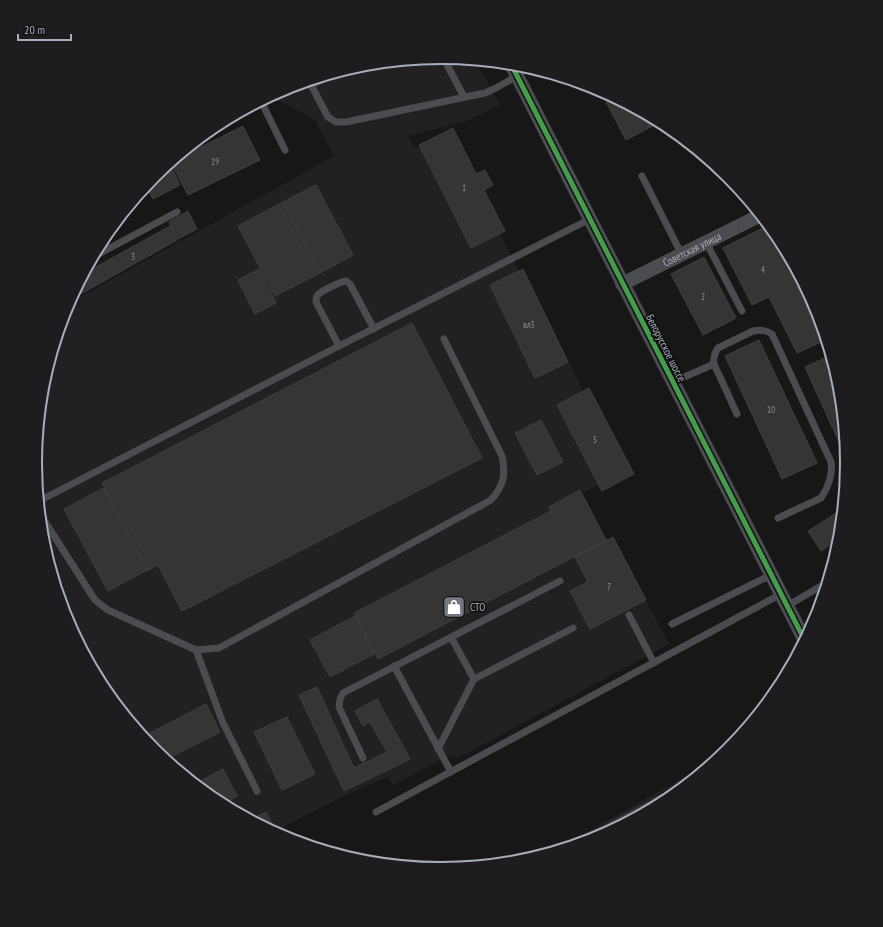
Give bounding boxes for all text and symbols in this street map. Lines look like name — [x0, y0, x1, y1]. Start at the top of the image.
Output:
scale bar — [18, 16, 71, 42]
text: 20 m — [24, 22, 45, 37]
house number: 19 — [211, 156, 219, 167]
house number: 1 — [462, 182, 466, 193]
street label: Советская улица — [660, 229, 723, 270]
house number: 3 — [131, 251, 135, 262]
house number: 4 — [761, 264, 765, 275]
house number: 2 — [701, 291, 705, 302]
street label: Белорусское шоссе — [643, 312, 689, 385]
house number: вл3 — [523, 319, 535, 330]
house number: 10 — [767, 404, 775, 415]
house number: 5 — [593, 434, 597, 445]
house number: 7 — [607, 581, 611, 592]
shop icon: СТО — [441, 594, 467, 620]
place label: СТО — [470, 600, 485, 614]

